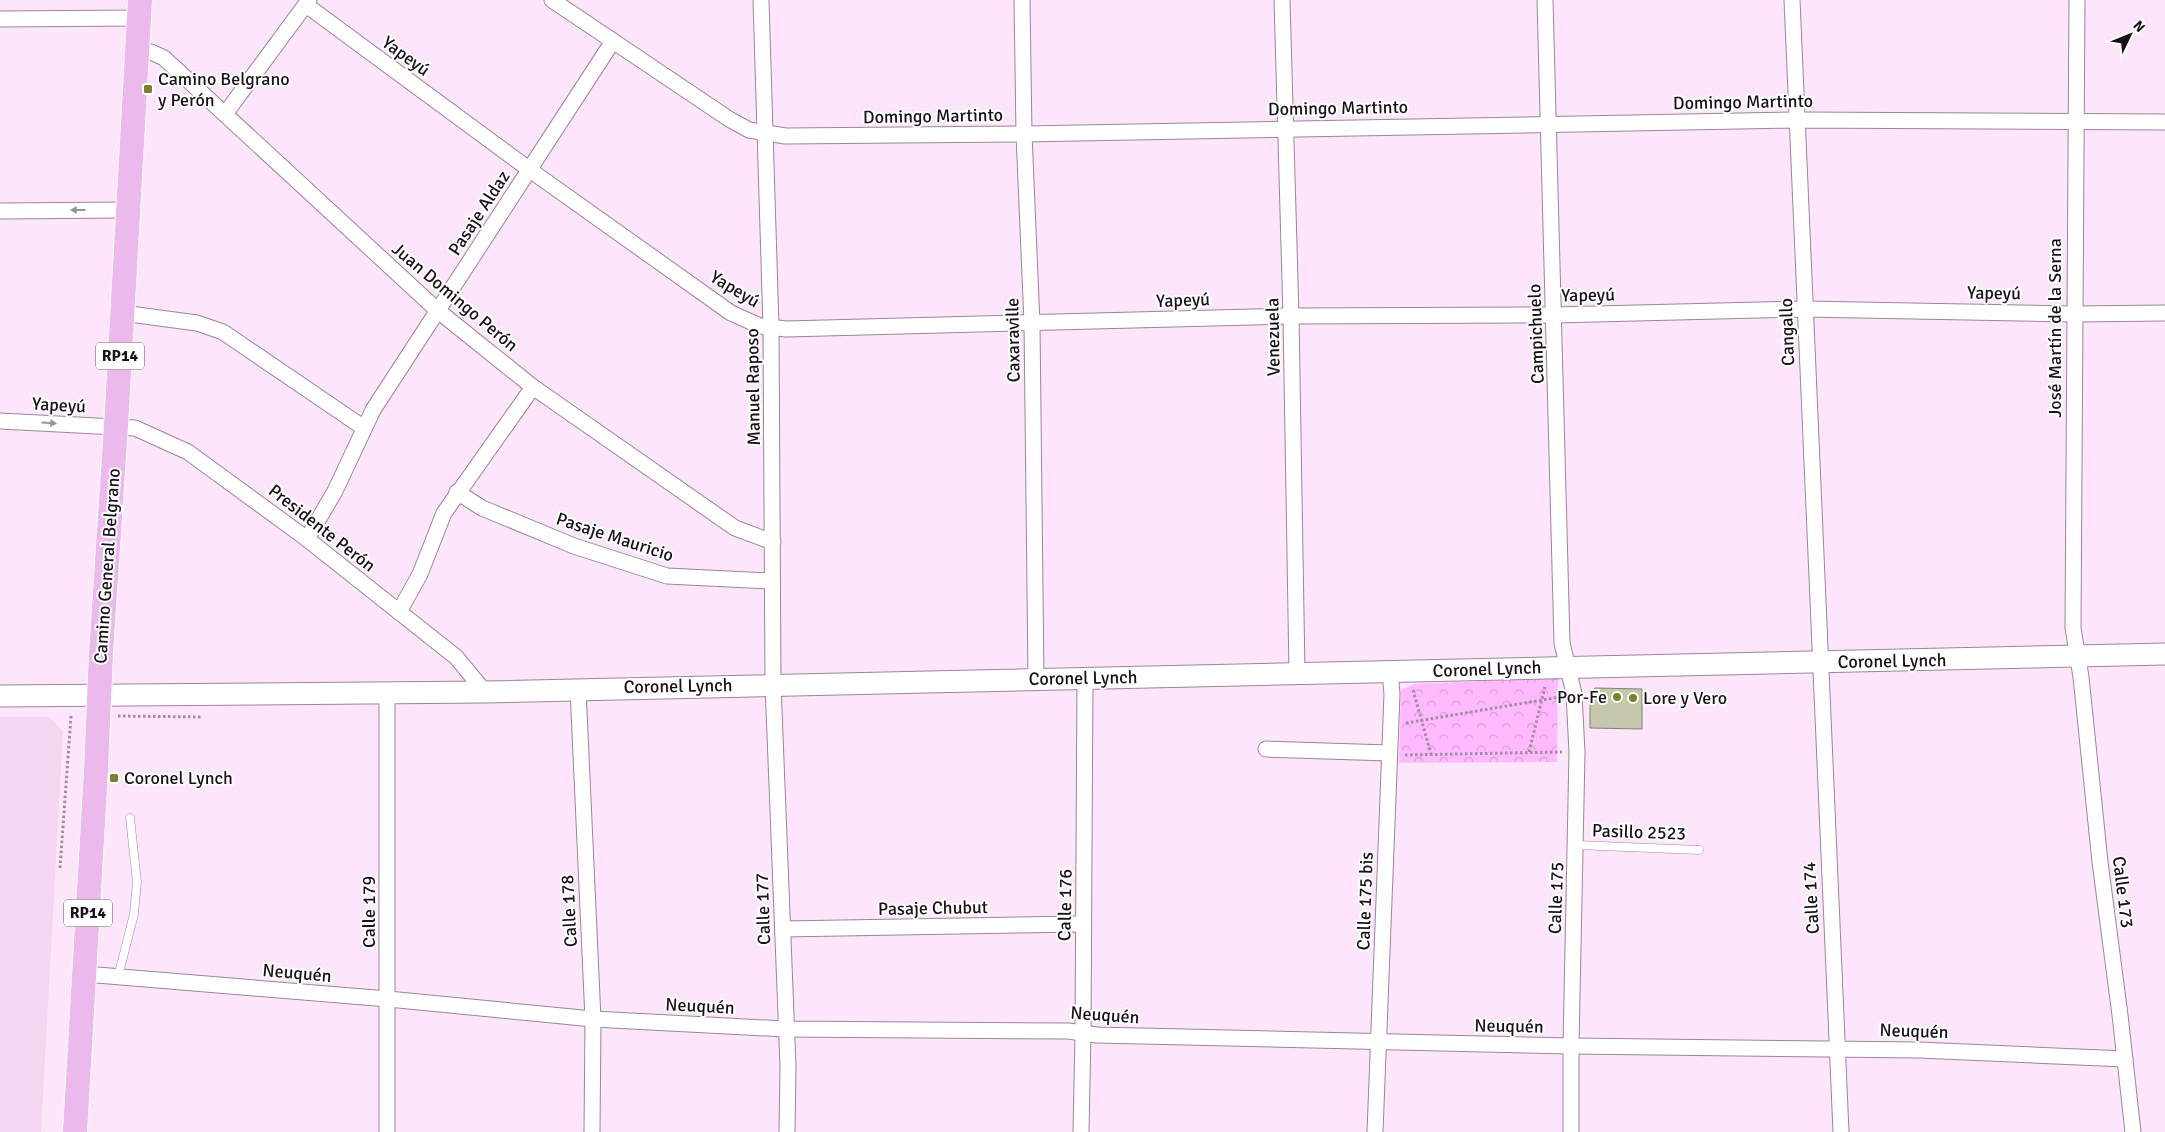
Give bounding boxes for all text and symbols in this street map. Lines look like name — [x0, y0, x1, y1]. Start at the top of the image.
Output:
north arrow — [2105, 10, 2155, 60]
text: N — [2130, 17, 2149, 36]
street label: Yapeyú — [378, 31, 434, 81]
place label: Camino Belgrano y Perón — [158, 68, 290, 111]
marker: Camino Belgrano y Perón — [142, 83, 154, 95]
street label: Domingo Martinto — [1673, 90, 1813, 114]
street label: Domingo Martinto — [1268, 96, 1408, 120]
street label: Domingo Martinto — [863, 104, 1003, 128]
street label: Pasaje Aldaz — [443, 166, 515, 260]
one-way arrow — [70, 206, 86, 214]
street label: Juan Domingo Perón — [387, 238, 523, 356]
street label: José Martín de la Serna — [2044, 238, 2066, 418]
street label: Yapeyú — [706, 266, 764, 312]
street label: Yapeyú — [1967, 282, 2021, 304]
street label: Campichuelo — [1523, 284, 1549, 384]
street label: Yapeyú — [1561, 284, 1615, 306]
street label: Yapeyú — [1156, 288, 1210, 312]
street label: Caxaraville — [1001, 298, 1025, 382]
street label: Venezuela — [1261, 298, 1285, 376]
street label: Cangallo — [1775, 298, 1799, 366]
street label: Manuel Raposo — [741, 328, 765, 446]
road number: RP14 — [96, 342, 144, 370]
street label: Yapeyú — [31, 393, 87, 417]
one-way arrow — [41, 419, 57, 427]
street label: Camino General Belgrano — [89, 468, 125, 664]
street label: Presidente Perón — [264, 479, 380, 577]
street label: Pasaje Mauricio — [553, 508, 677, 566]
street label: Coronel Lynch — [1837, 649, 1947, 673]
street label: Coronel Lynch — [1432, 656, 1542, 682]
street label: Coronel Lynch — [1028, 666, 1138, 690]
street label: Coronel Lynch — [623, 674, 733, 698]
place label: Por-Fe — [1557, 686, 1607, 708]
place label: Lore y Vero — [1643, 687, 1727, 709]
marker: Por-Fe — [1611, 691, 1623, 703]
marker: Lore y Vero — [1627, 692, 1639, 704]
place label: Coronel Lynch — [124, 767, 233, 789]
marker: Coronel Lynch — [108, 772, 120, 784]
street label: Pasillo 2523 — [1592, 819, 1686, 845]
street label: Calle 175 bis — [1352, 851, 1378, 951]
street label: Calle 173 — [2108, 855, 2138, 929]
street label: Calle 174 — [1798, 861, 1824, 935]
street label: Calle 175 — [1544, 862, 1568, 934]
street label: Calle 176 — [1053, 869, 1077, 941]
street label: Calle 177 — [751, 873, 775, 945]
street label: Calle 178 — [556, 874, 582, 948]
street label: Calle 179 — [358, 876, 380, 948]
street label: Pasaje Chubut — [878, 896, 988, 920]
road number: RP14 — [64, 900, 112, 926]
street label: Neuquén — [262, 959, 332, 987]
street label: Neuquén — [665, 993, 735, 1019]
street label: Neuquén — [1070, 1002, 1140, 1028]
street label: Neuquén — [1474, 1014, 1544, 1038]
street label: Neuquén — [1879, 1019, 1949, 1043]

